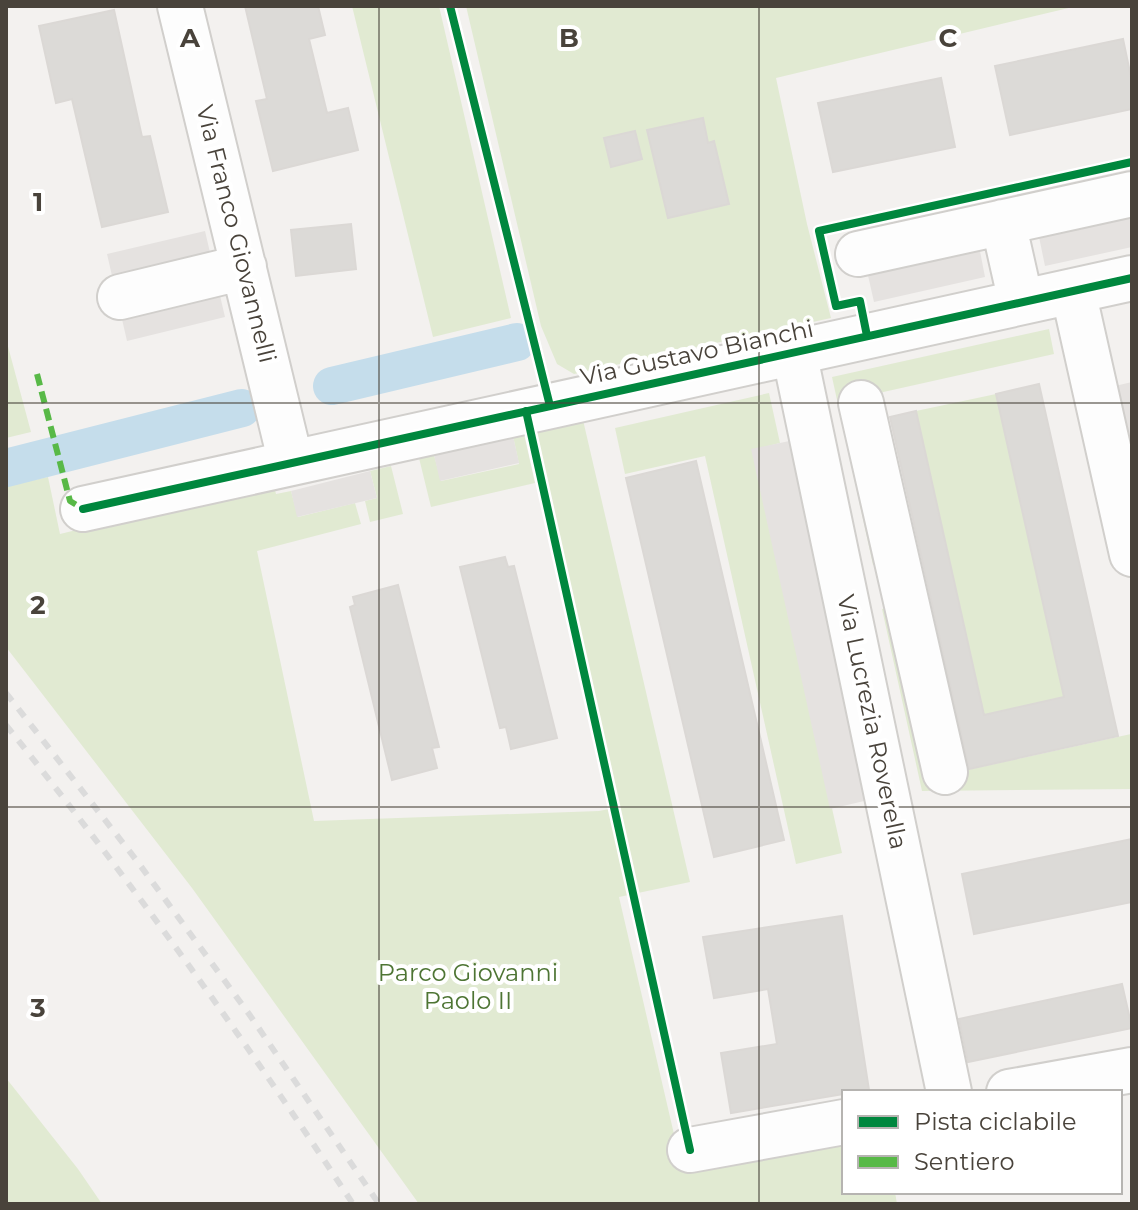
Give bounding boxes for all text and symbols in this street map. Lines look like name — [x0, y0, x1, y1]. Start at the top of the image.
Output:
text: A — [179, 22, 201, 54]
text: B — [559, 22, 579, 54]
text: C — [939, 22, 958, 54]
street label: Via Franco Giovannelli — [190, 102, 283, 366]
text: 1 — [33, 186, 43, 218]
street label: Via Gustavo Bianchi — [578, 314, 816, 391]
text: 2 — [30, 589, 46, 621]
street label: Via Lucrezia Roverella — [831, 592, 914, 852]
park label: Parco Giovanni Paolo II — [378, 958, 558, 1015]
text: 3 — [29, 992, 46, 1024]
legend — [842, 1090, 1122, 1194]
text: Pista ciclabile — [914, 1107, 1077, 1136]
text: Sentiero — [914, 1147, 1015, 1176]

